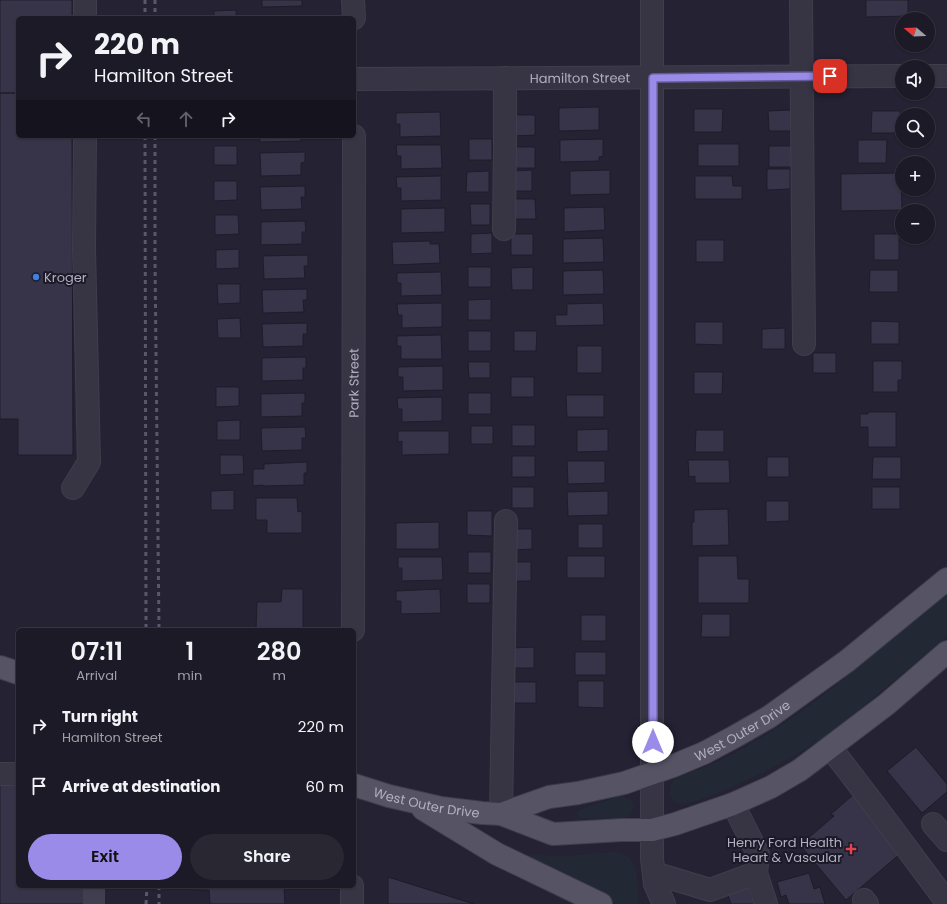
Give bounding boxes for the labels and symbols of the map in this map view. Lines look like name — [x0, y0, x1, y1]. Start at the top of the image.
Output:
north arrow — [895, 12, 935, 52]
pin — [813, 59, 847, 93]
street label: Hamilton Street — [530, 68, 631, 88]
place label: Kroger — [44, 268, 87, 287]
marker: Kroger — [31, 272, 41, 282]
street label: Park Street — [344, 348, 363, 418]
street label: West Outer Drive — [691, 695, 794, 766]
position arrow — [632, 721, 674, 763]
street label: West Outer Drive — [371, 782, 481, 822]
place label: Henry Ford Health Heart & Vascular — [727, 833, 842, 867]
marker: Henry Ford Health Heart & Vascular — [845, 843, 857, 855]

